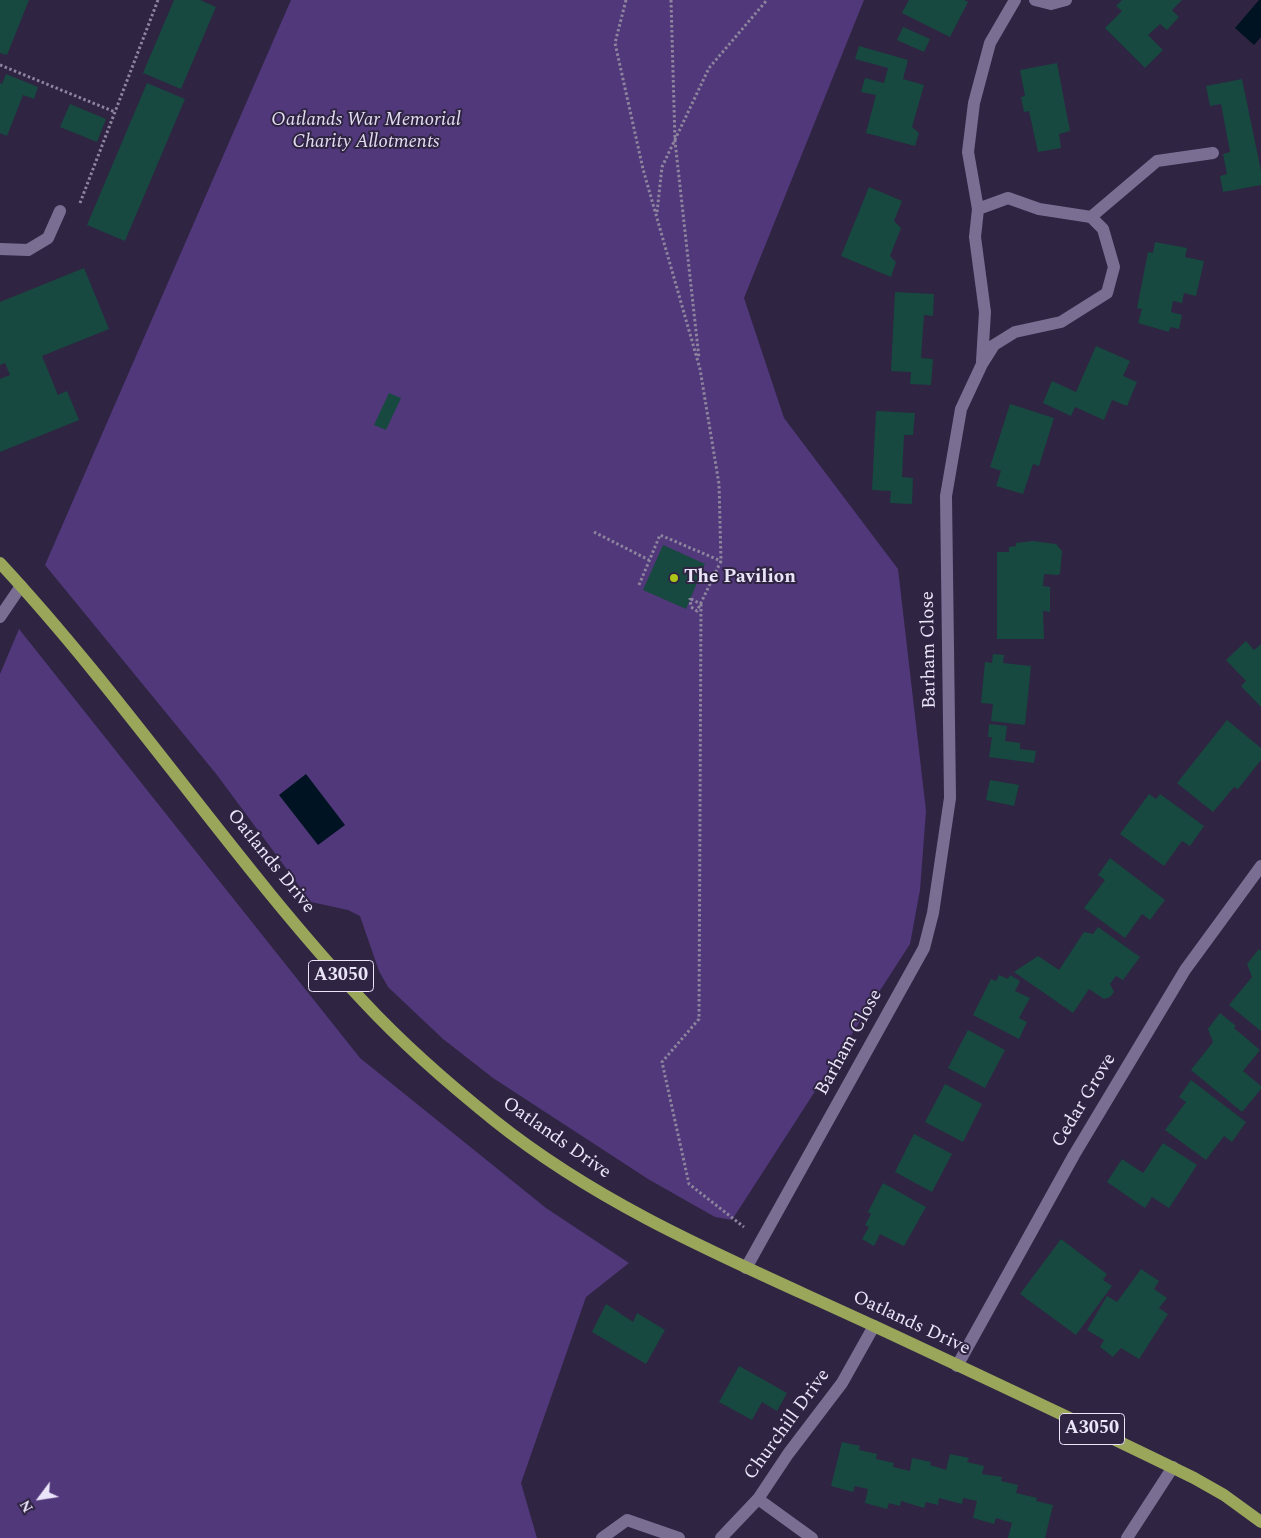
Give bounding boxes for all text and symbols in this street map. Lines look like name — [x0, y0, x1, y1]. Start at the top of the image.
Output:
park label: Oatlands War Memorial Charity Allotments — [271, 110, 461, 154]
place label: The Pavilion — [684, 567, 796, 589]
marker: The Pavilion — [668, 572, 680, 584]
street label: Barham Close — [918, 591, 942, 709]
street label: Oatlands Drive — [221, 805, 319, 919]
road number: A3050 — [308, 960, 374, 991]
street label: Barham Close — [811, 986, 889, 1100]
street label: Cedar Grove — [1048, 1050, 1122, 1152]
street label: Oatlands Drive — [497, 1093, 615, 1185]
street label: Oatlands Drive — [848, 1287, 974, 1361]
street label: Churchill Drive — [740, 1365, 836, 1485]
road number: A3050 — [1060, 1414, 1124, 1445]
north arrow — [15, 1473, 65, 1523]
text: N — [15, 1496, 39, 1516]

